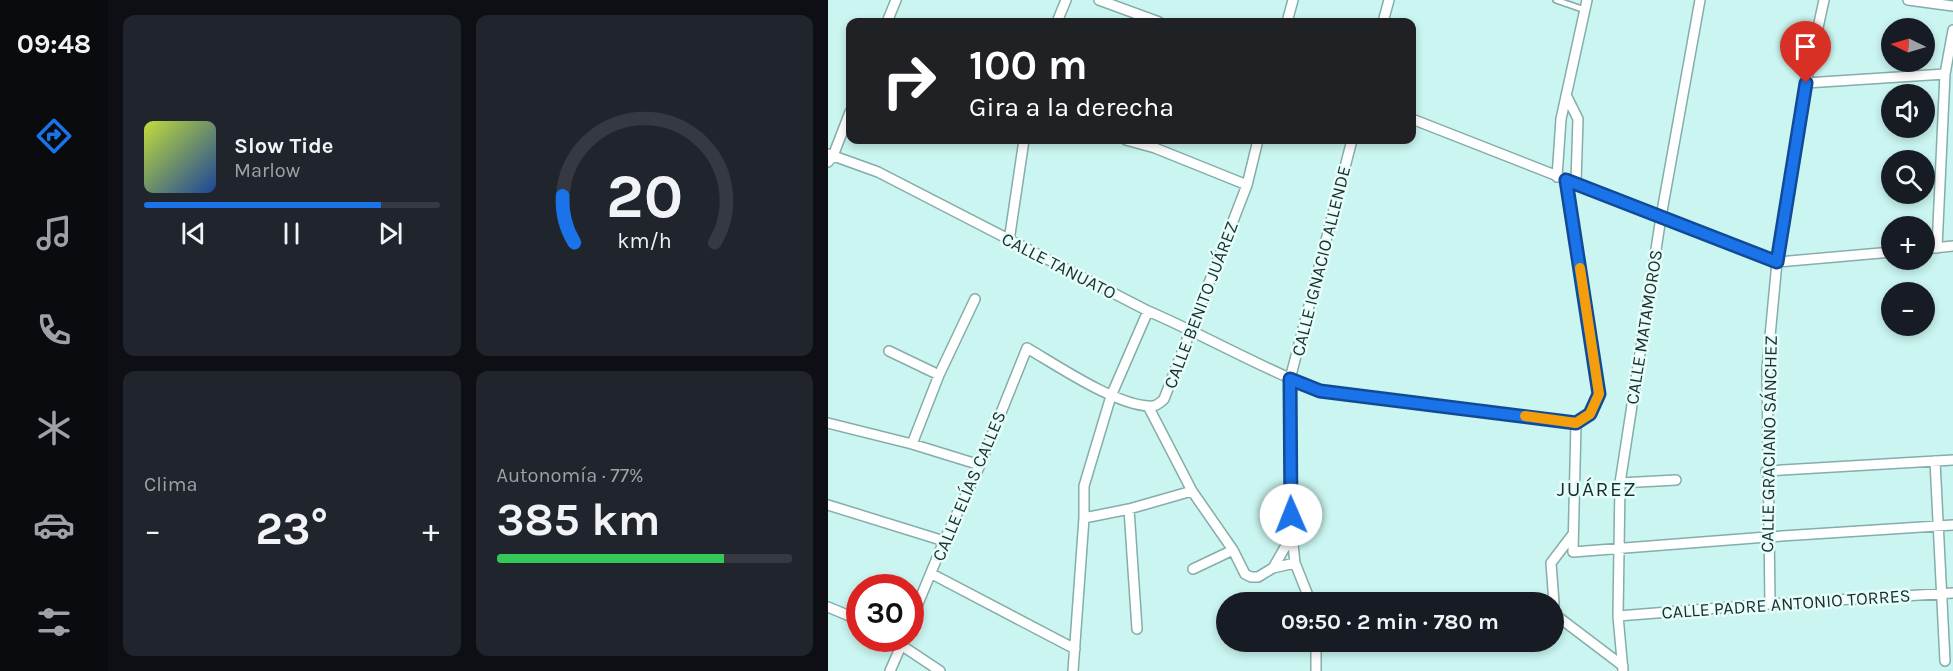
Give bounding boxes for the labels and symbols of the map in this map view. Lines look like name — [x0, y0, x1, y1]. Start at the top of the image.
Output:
north arrow — [1881, 18, 1935, 72]
pin — [1780, 21, 1831, 83]
street label: CALLE IGNACIO ALLENDE — [1287, 164, 1355, 358]
street label: CALLE BENITO JUÁREZ — [1158, 218, 1243, 392]
street label: CALLE TANUATO — [998, 228, 1120, 304]
street label: CALLE MATAMOROS — [1621, 248, 1667, 406]
street label: CALLE GRACIANO SÁNCHEZ — [1755, 335, 1782, 553]
street label: CALLE ELÍAS CALLES — [927, 407, 1011, 564]
district label: JUÁREZ — [1557, 477, 1637, 501]
position arrow — [1259, 483, 1323, 547]
speed limit sign: 30 — [846, 574, 924, 652]
street label: CALLE PADRE ANTONIO TORRES — [1661, 584, 1911, 624]

